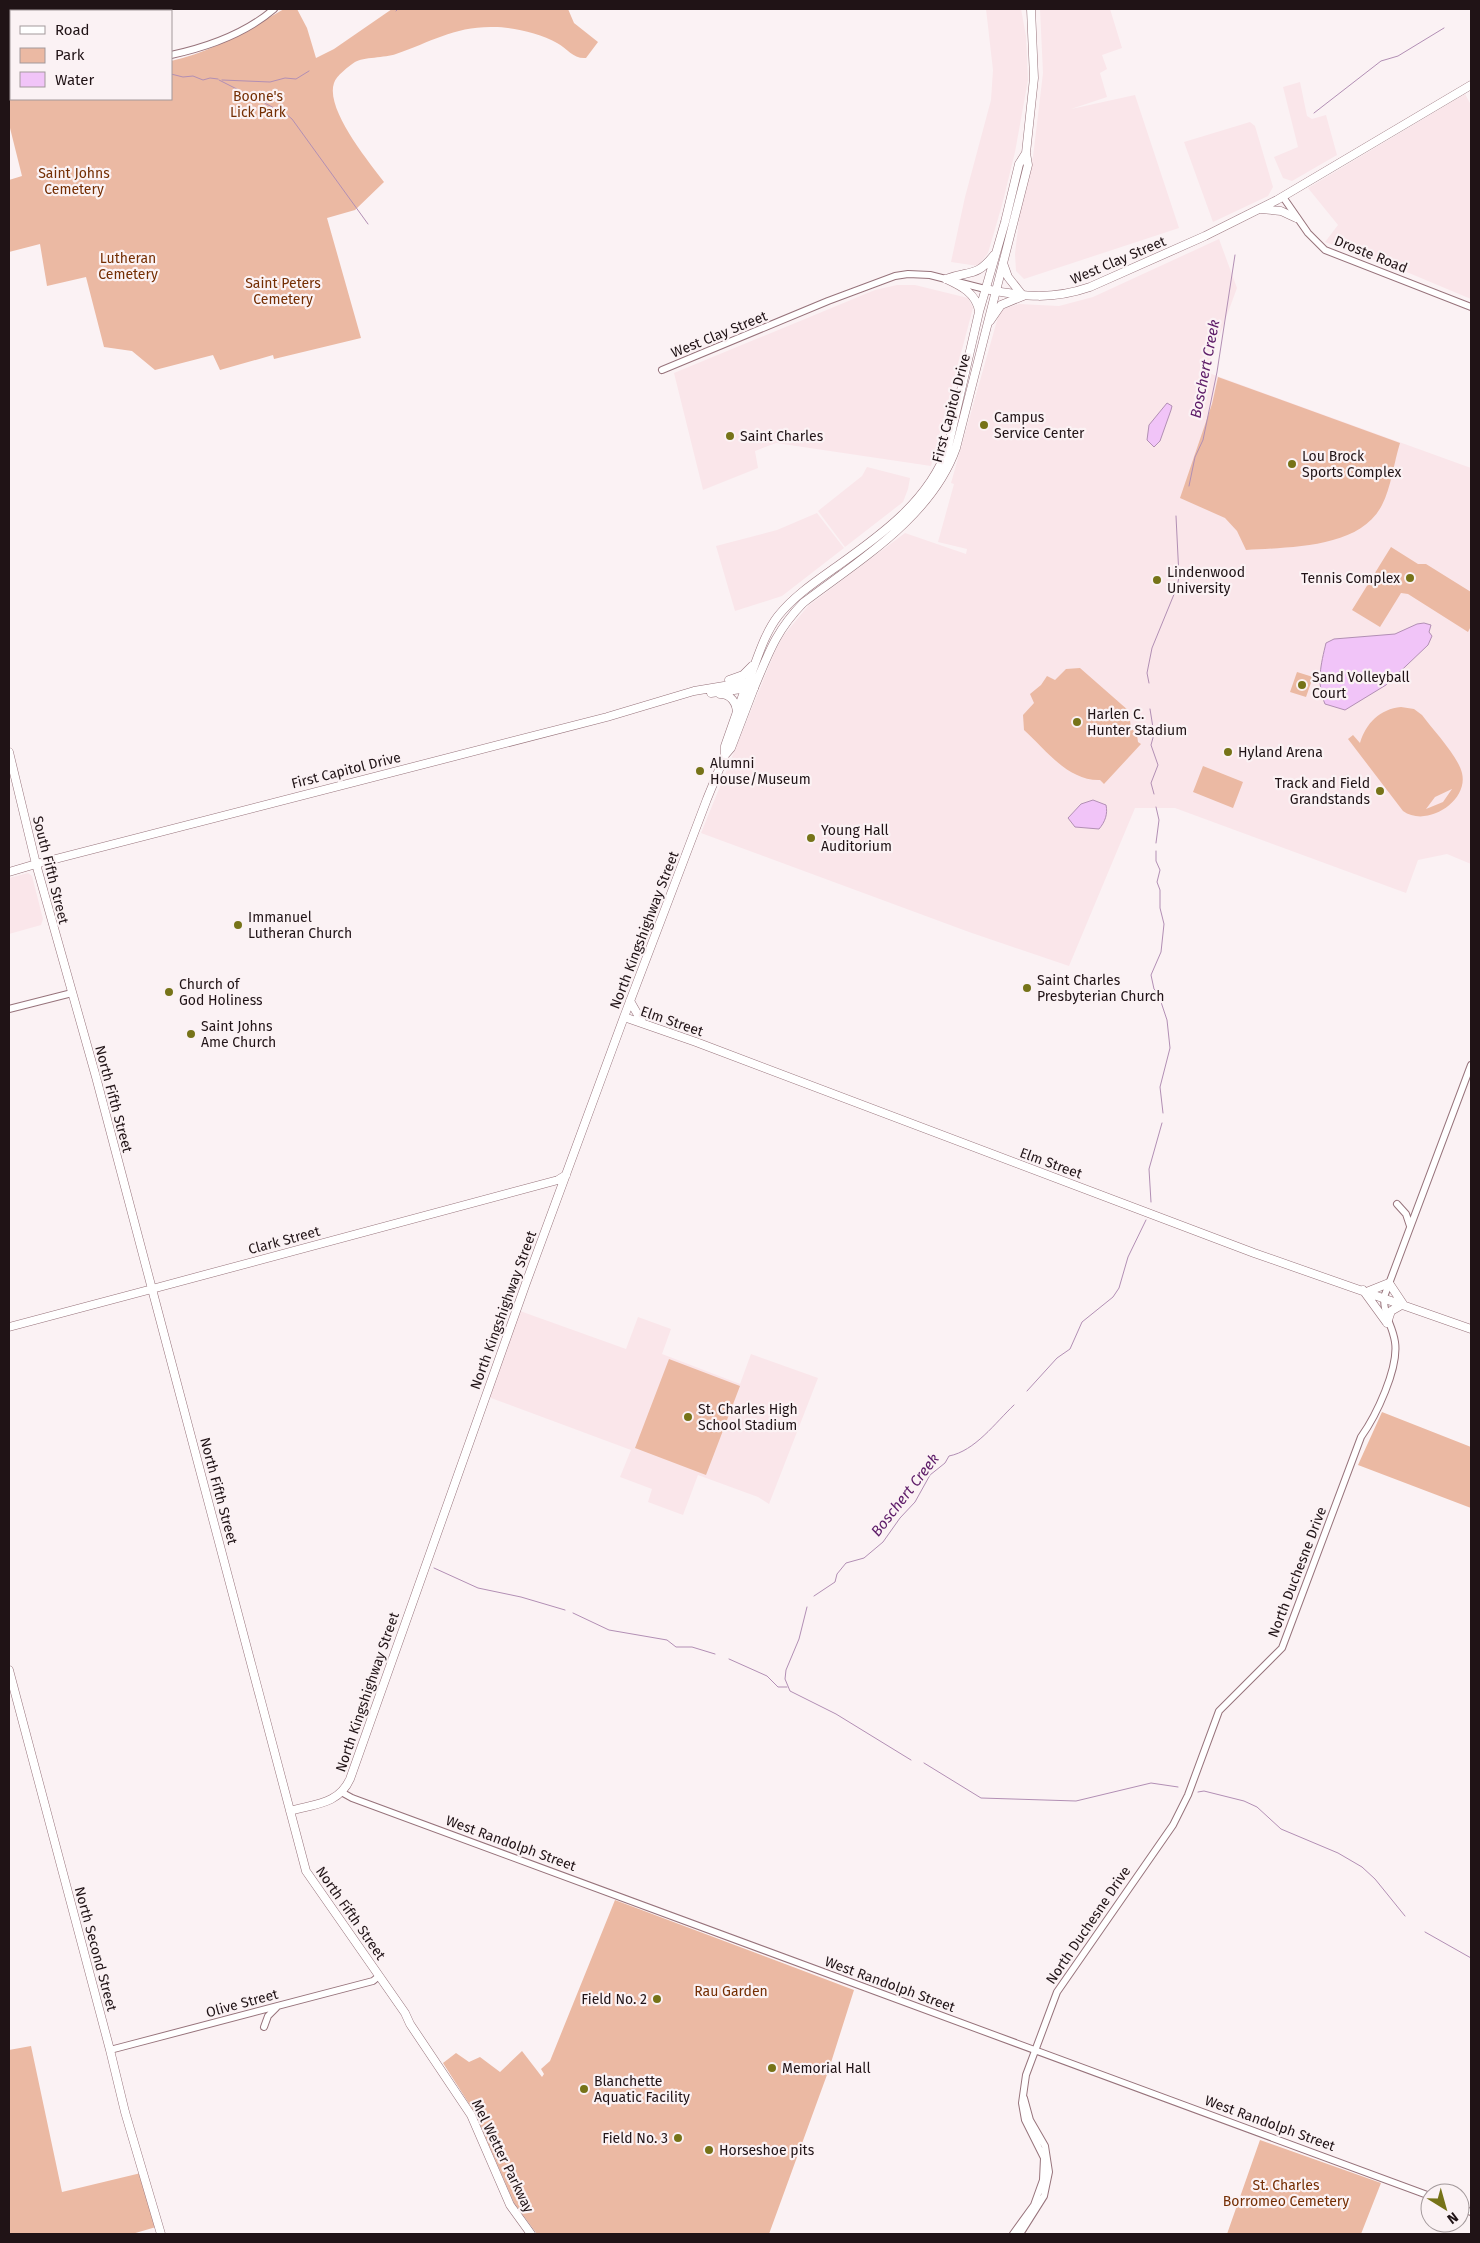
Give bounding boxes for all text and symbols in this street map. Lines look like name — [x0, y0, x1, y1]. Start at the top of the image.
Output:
legend — [10, 10, 172, 100]
text: Road — [55, 21, 90, 39]
text: Park — [55, 46, 85, 64]
text: Water — [55, 71, 94, 89]
park label: Boone's Lick Park — [230, 88, 287, 121]
park label: Saint Johns Cemetery — [38, 165, 110, 198]
street label: West Clay Street — [1068, 232, 1169, 288]
street label: Droste Road — [1332, 232, 1410, 277]
park label: Lutheran Cemetery — [98, 250, 158, 283]
park label: Saint Peters Cemetery — [245, 275, 321, 308]
street label: West Clay Street — [669, 307, 771, 361]
water label: Boschert Creek — [1187, 318, 1223, 420]
street label: First Capitol Drive — [929, 352, 974, 464]
place label: Campus Service Center — [994, 409, 1085, 442]
marker: Campus Service Center — [978, 419, 990, 431]
place label: Saint Charles — [740, 428, 824, 445]
marker: Saint Charles — [724, 430, 736, 442]
place label: Lou Brock Sports Complex — [1302, 448, 1401, 481]
marker: Lou Brock Sports Complex — [1286, 458, 1298, 470]
place label: Lindenwood University — [1167, 564, 1245, 597]
place label: Tennis Complex — [1301, 570, 1400, 587]
marker: Tennis Complex — [1404, 572, 1416, 584]
marker: Lindenwood University — [1151, 574, 1163, 586]
place label: Sand Volleyball Court — [1312, 669, 1410, 702]
marker: Sand Volleyball Court — [1296, 679, 1308, 691]
place label: Harlen C. Hunter Stadium — [1087, 706, 1187, 739]
marker: Harlen C. Hunter Stadium — [1071, 716, 1083, 728]
place label: Hyland Arena — [1238, 744, 1323, 761]
marker: Hyland Arena — [1222, 746, 1234, 758]
street label: First Capitol Drive — [290, 749, 403, 792]
place label: Alumni House/Museum — [710, 755, 811, 788]
marker: Alumni House/Museum — [694, 765, 706, 777]
place label: Track and Field Grandstands — [1275, 775, 1370, 808]
marker: Track and Field Grandstands — [1374, 785, 1386, 797]
street label: South Fifth Street — [29, 814, 72, 927]
place label: Young Hall Auditorium — [821, 822, 892, 855]
marker: Young Hall Auditorium — [805, 832, 817, 844]
street label: North Kingshighway Street — [606, 848, 683, 1012]
place label: Immanuel Lutheran Church — [248, 909, 352, 942]
marker: Immanuel Lutheran Church — [232, 919, 244, 931]
place label: Saint Charles Presbyterian Church — [1037, 972, 1164, 1005]
place label: Church of God Holiness — [179, 976, 263, 1009]
marker: Saint Charles Presbyterian Church — [1021, 982, 1033, 994]
marker: Church of God Holiness — [163, 986, 175, 998]
street label: Elm Street — [638, 1003, 706, 1040]
place label: Saint Johns Ame Church — [201, 1018, 276, 1051]
marker: Saint Johns Ame Church — [185, 1028, 197, 1040]
street label: North Fifth Street — [91, 1044, 136, 1155]
street label: Elm Street — [1017, 1144, 1085, 1183]
street label: Clark Street — [246, 1223, 323, 1258]
street label: North Kingshighway Street — [467, 1228, 540, 1392]
place label: St. Charles High School Stadium — [698, 1401, 798, 1434]
marker: St. Charles High School Stadium — [682, 1411, 694, 1423]
street label: North Fifth Street — [196, 1436, 241, 1547]
water label: Boschert Creek — [867, 1450, 943, 1540]
street label: North Duchesne Drive — [1265, 1504, 1330, 1640]
street label: North Kingshighway Street — [332, 1609, 403, 1774]
street label: West Randolph Street — [443, 1812, 579, 1875]
street label: North Fifth Street — [312, 1863, 390, 1964]
street label: North Duchesne Drive — [1043, 1863, 1134, 1988]
street label: North Second Street — [71, 1885, 121, 2014]
street label: West Randolph Street — [822, 1953, 958, 2016]
park label: Rau Garden — [694, 1983, 768, 2000]
street label: Olive Street — [204, 1985, 281, 2021]
place label: Field No. 2 — [581, 1991, 647, 2008]
marker: Field No. 2 — [651, 1993, 663, 2005]
place label: Memorial Hall — [782, 2060, 871, 2077]
marker: Memorial Hall — [766, 2062, 778, 2074]
place label: Blanchette Aquatic Facility — [594, 2073, 690, 2106]
marker: Blanchette Aquatic Facility — [578, 2083, 590, 2095]
street label: West Randolph Street — [1202, 2092, 1338, 2155]
street label: Mel Wetter Parkway — [468, 2097, 537, 2216]
place label: Field No. 3 — [602, 2130, 668, 2147]
marker: Field No. 3 — [672, 2132, 684, 2144]
place label: Horseshoe pits — [719, 2142, 815, 2159]
marker: Horseshoe pits — [703, 2144, 715, 2156]
park label: St. Charles Borromeo Cemetery — [1223, 2177, 1349, 2210]
north arrow — [1420, 2183, 1470, 2233]
text: N — [1444, 2208, 1461, 2228]

